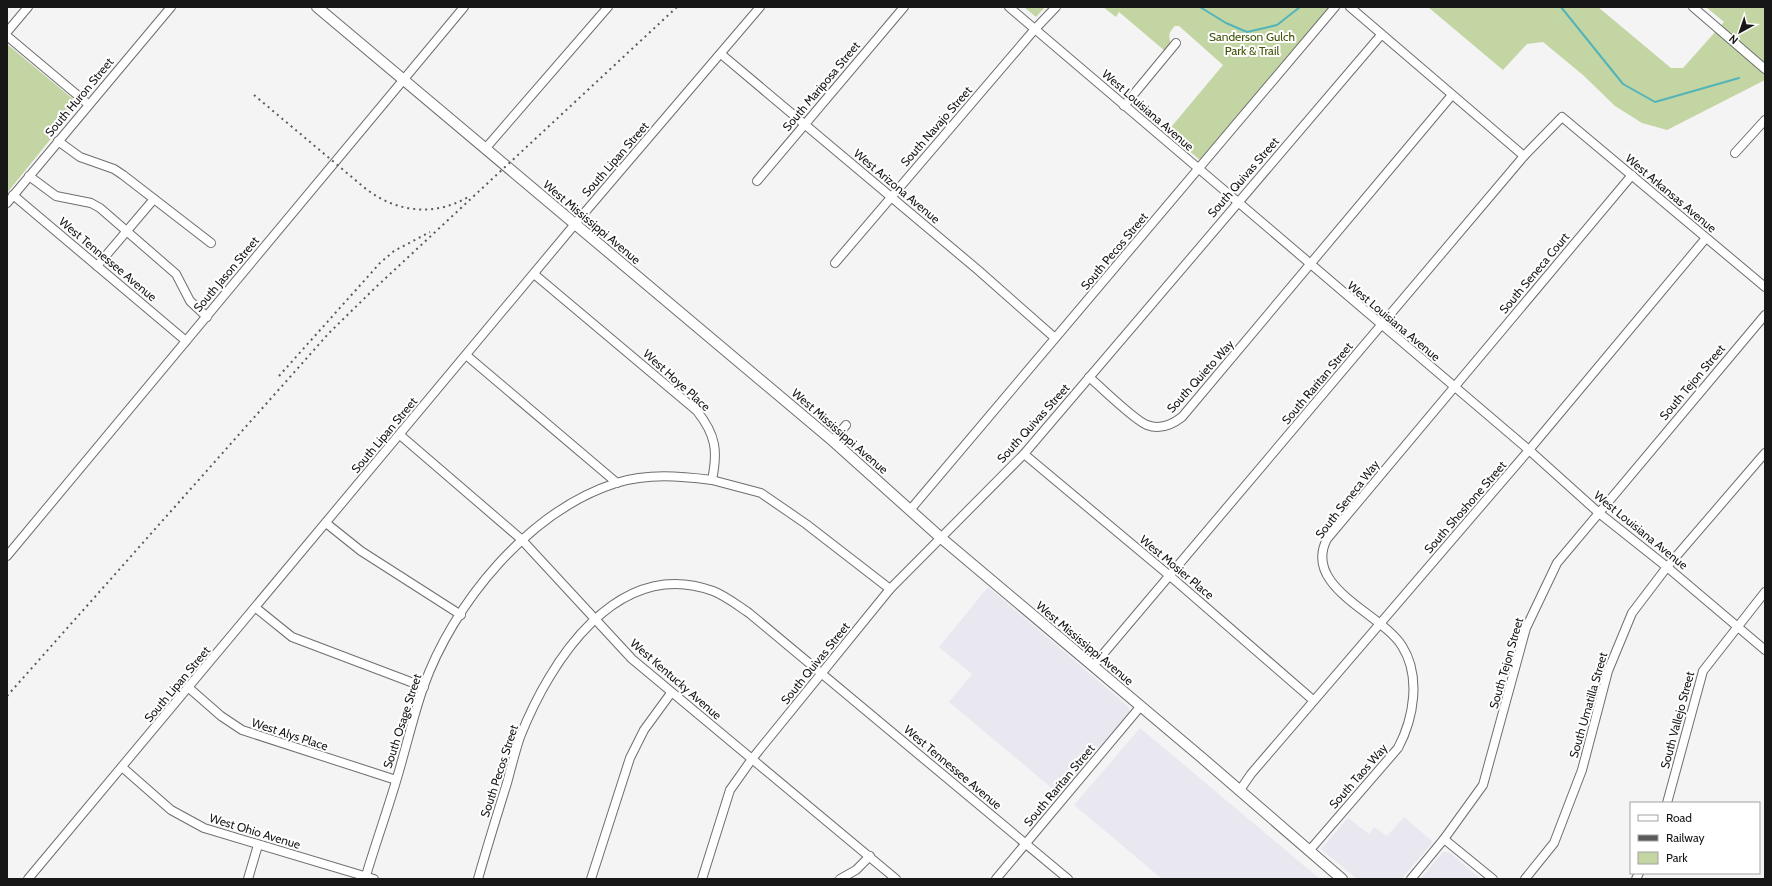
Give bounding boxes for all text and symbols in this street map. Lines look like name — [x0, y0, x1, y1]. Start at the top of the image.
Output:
north arrow — [1720, 12, 1760, 52]
park label: Sanderson Gulch Park & Trail — [1209, 29, 1295, 58]
text: N — [1726, 32, 1741, 48]
street label: South Mariposa Street — [779, 38, 863, 134]
street label: South Huron Street — [42, 55, 116, 139]
street label: West Louisiana Avenue — [1099, 66, 1197, 154]
street label: South Navajo Street — [897, 83, 975, 169]
street label: South Lipan Street — [578, 118, 652, 200]
street label: South Quivas Street — [1204, 134, 1282, 220]
street label: West Arizona Avenue — [851, 146, 943, 226]
street label: West Arkansas Avenue — [1622, 151, 1720, 235]
street label: West Mississippi Avenue — [540, 177, 644, 267]
street label: South Pecos Street — [1077, 209, 1151, 293]
street label: West Tennessee Avenue — [56, 214, 160, 304]
street label: South Seneca Court — [1496, 229, 1572, 317]
street label: South Jason Street — [190, 233, 262, 315]
street label: West Louisiana Avenue — [1345, 278, 1443, 364]
street label: South Quieto Way — [1163, 336, 1237, 416]
street label: South Raritan Street — [1278, 339, 1356, 427]
street label: South Tejon Street — [1656, 341, 1728, 423]
street label: West Hoye Place — [640, 346, 714, 414]
street label: South Quivas Street — [994, 380, 1072, 466]
street label: West Mississippi Avenue — [789, 385, 891, 477]
street label: South Lipan Street — [348, 394, 420, 476]
street label: South Seneca Way — [1312, 457, 1382, 541]
street label: South Shoshone Street — [1421, 458, 1509, 556]
street label: West Louisiana Avenue — [1591, 487, 1691, 573]
street label: West Mosier Place — [1137, 532, 1217, 602]
street label: West Mississippi Avenue — [1033, 598, 1137, 688]
street label: South Tejon Street — [1486, 616, 1526, 710]
street label: South Quivas Street — [777, 619, 853, 707]
street label: West Kentucky Avenue — [627, 635, 725, 723]
street label: South Lipan Street — [141, 643, 213, 725]
street label: South Umatilla Street — [1566, 650, 1610, 760]
street label: South Vallejo Street — [1657, 670, 1697, 770]
street label: South Osage Street — [380, 672, 424, 770]
street label: West Alys Place — [250, 715, 330, 753]
street label: West Tennessee Avenue — [901, 722, 1005, 812]
street label: South Pecos Street — [477, 723, 521, 819]
street label: South Taos Way — [1326, 740, 1390, 812]
street label: South Raritan Street — [1020, 741, 1098, 829]
legend — [1630, 802, 1760, 874]
street label: West Ohio Avenue — [208, 810, 302, 852]
text: Road — [1666, 810, 1692, 825]
text: Railway — [1666, 830, 1704, 845]
text: Park — [1666, 850, 1688, 865]

